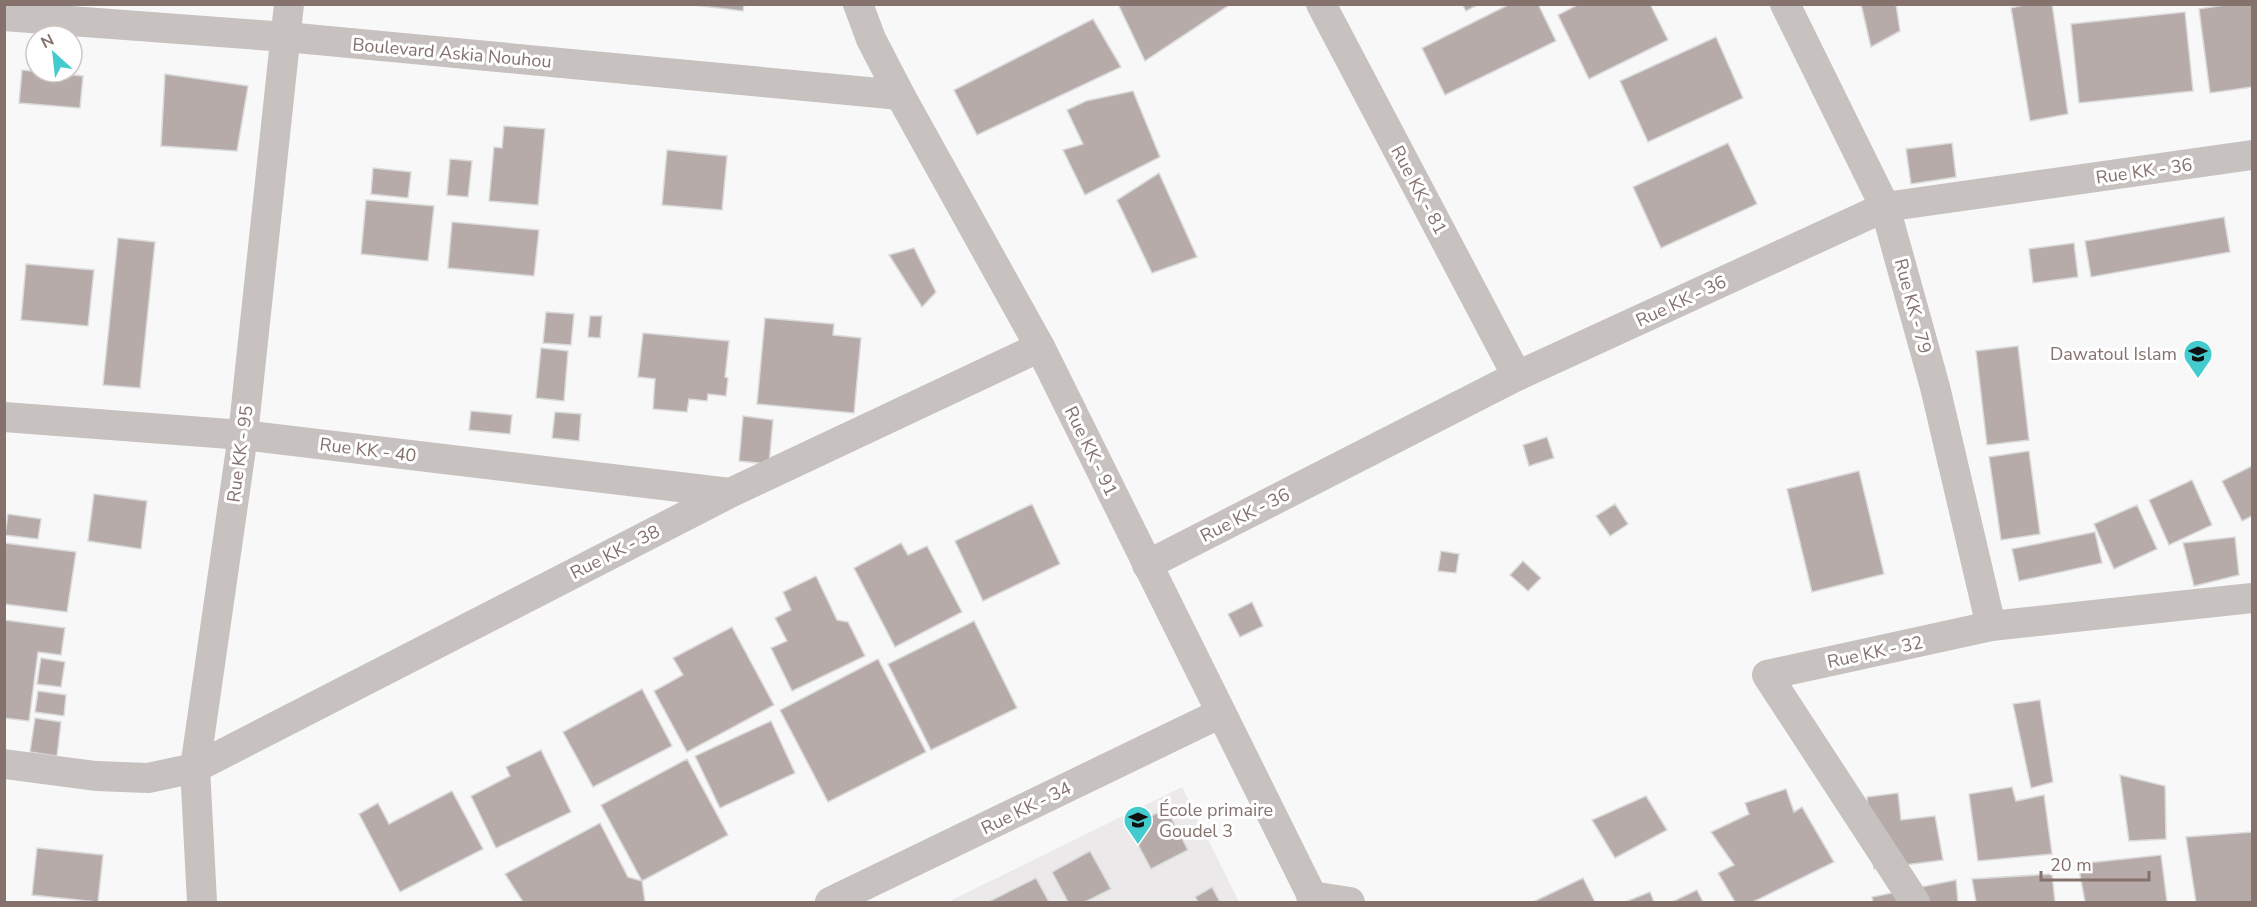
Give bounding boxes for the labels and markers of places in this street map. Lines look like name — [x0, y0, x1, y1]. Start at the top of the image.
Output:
school or university icon: Dawatoul Islam — [2182, 338, 2214, 380]
place label: Dawatoul Islam — [2050, 342, 2177, 366]
place label: École primaire Goudel 3 — [1159, 798, 1273, 843]
school or university icon: École primaire Goudel 3 — [1122, 804, 1154, 846]

